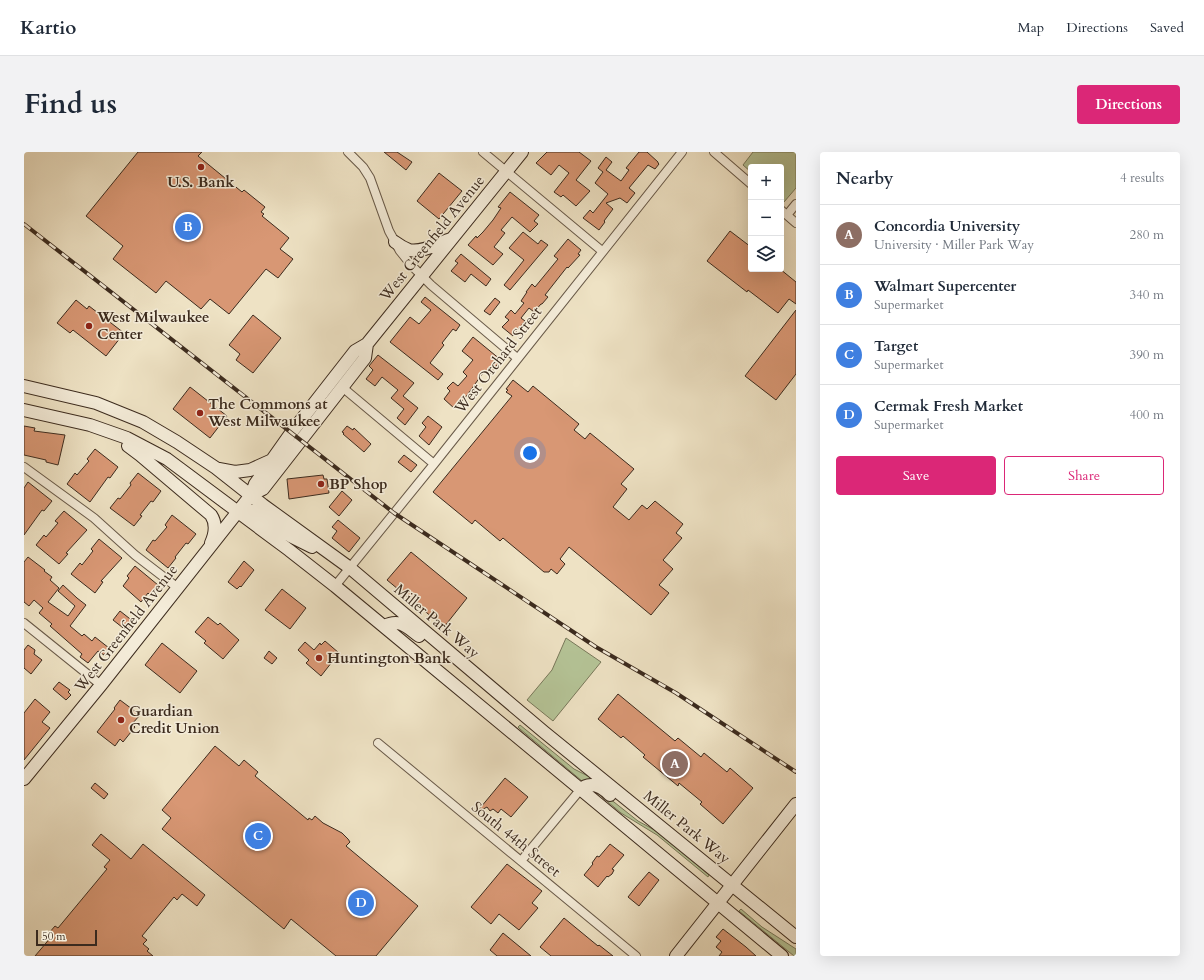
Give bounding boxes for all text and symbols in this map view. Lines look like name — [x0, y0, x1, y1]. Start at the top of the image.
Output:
text: Kartio — [20, 15, 76, 41]
text: Map — [1018, 18, 1044, 37]
text: Directions — [1066, 18, 1128, 37]
text: Saved — [1150, 18, 1184, 37]
text: Find us — [24, 85, 117, 123]
button: Directions — [1077, 85, 1180, 124]
marker: U.S. Bank — [196, 162, 206, 172]
map controls — [748, 164, 784, 272]
button: + — [748, 164, 784, 200]
text: Nearby — [836, 167, 893, 190]
text: 4 results — [1120, 169, 1164, 187]
street label: West Greenfield Avenue — [374, 171, 489, 306]
place label: U.S. Bank — [167, 172, 235, 192]
button: − — [748, 200, 784, 236]
pin: B — [175, 212, 201, 242]
text: Concordia University — [874, 216, 1020, 236]
text: A — [844, 226, 854, 244]
text: 280 m — [1130, 226, 1164, 244]
button: layers — [748, 236, 784, 272]
text: University · Miller Park Way — [874, 236, 1034, 254]
text: Walmart Supercenter — [874, 276, 1016, 296]
text: B — [844, 286, 854, 304]
text: 340 m — [1130, 286, 1164, 304]
text: Supermarket — [874, 296, 944, 314]
street label: West Orchard Street — [449, 302, 546, 418]
place label: West Milwaukee Center — [96, 307, 209, 344]
marker: West Milwaukee Center — [84, 321, 94, 331]
text: Target — [874, 336, 918, 356]
text: C — [844, 346, 854, 364]
text: 390 m — [1130, 346, 1164, 364]
text: Supermarket — [874, 356, 944, 374]
place label: The Commons at West Milwaukee — [207, 394, 328, 431]
text: Cermak Fresh Market — [874, 396, 1023, 416]
text: D — [843, 406, 855, 424]
text: 400 m — [1130, 406, 1164, 424]
marker: The Commons at West Milwaukee — [195, 408, 205, 418]
text: Supermarket — [874, 416, 944, 434]
your location — [520, 443, 540, 463]
button: Save — [836, 456, 996, 495]
button: Share — [1004, 456, 1164, 495]
place label: BP Shop — [329, 474, 388, 494]
marker: BP Shop — [316, 479, 326, 489]
street label: West Greenfield Avenue — [69, 560, 182, 697]
street label: Miller Park Way — [390, 579, 484, 663]
place label: Huntington Bank — [327, 648, 452, 668]
marker: Huntington Bank — [314, 653, 324, 663]
place label: Guardian Credit Union — [129, 701, 220, 738]
marker: Guardian Credit Union — [116, 715, 126, 725]
pin: A — [662, 749, 688, 779]
street label: Miller Park Way — [639, 786, 735, 868]
street label: South 44th Street — [467, 797, 565, 881]
pin: C — [245, 821, 271, 851]
pin: D — [348, 888, 374, 918]
scale bar — [36, 928, 97, 947]
text: 50 m — [42, 929, 66, 944]

